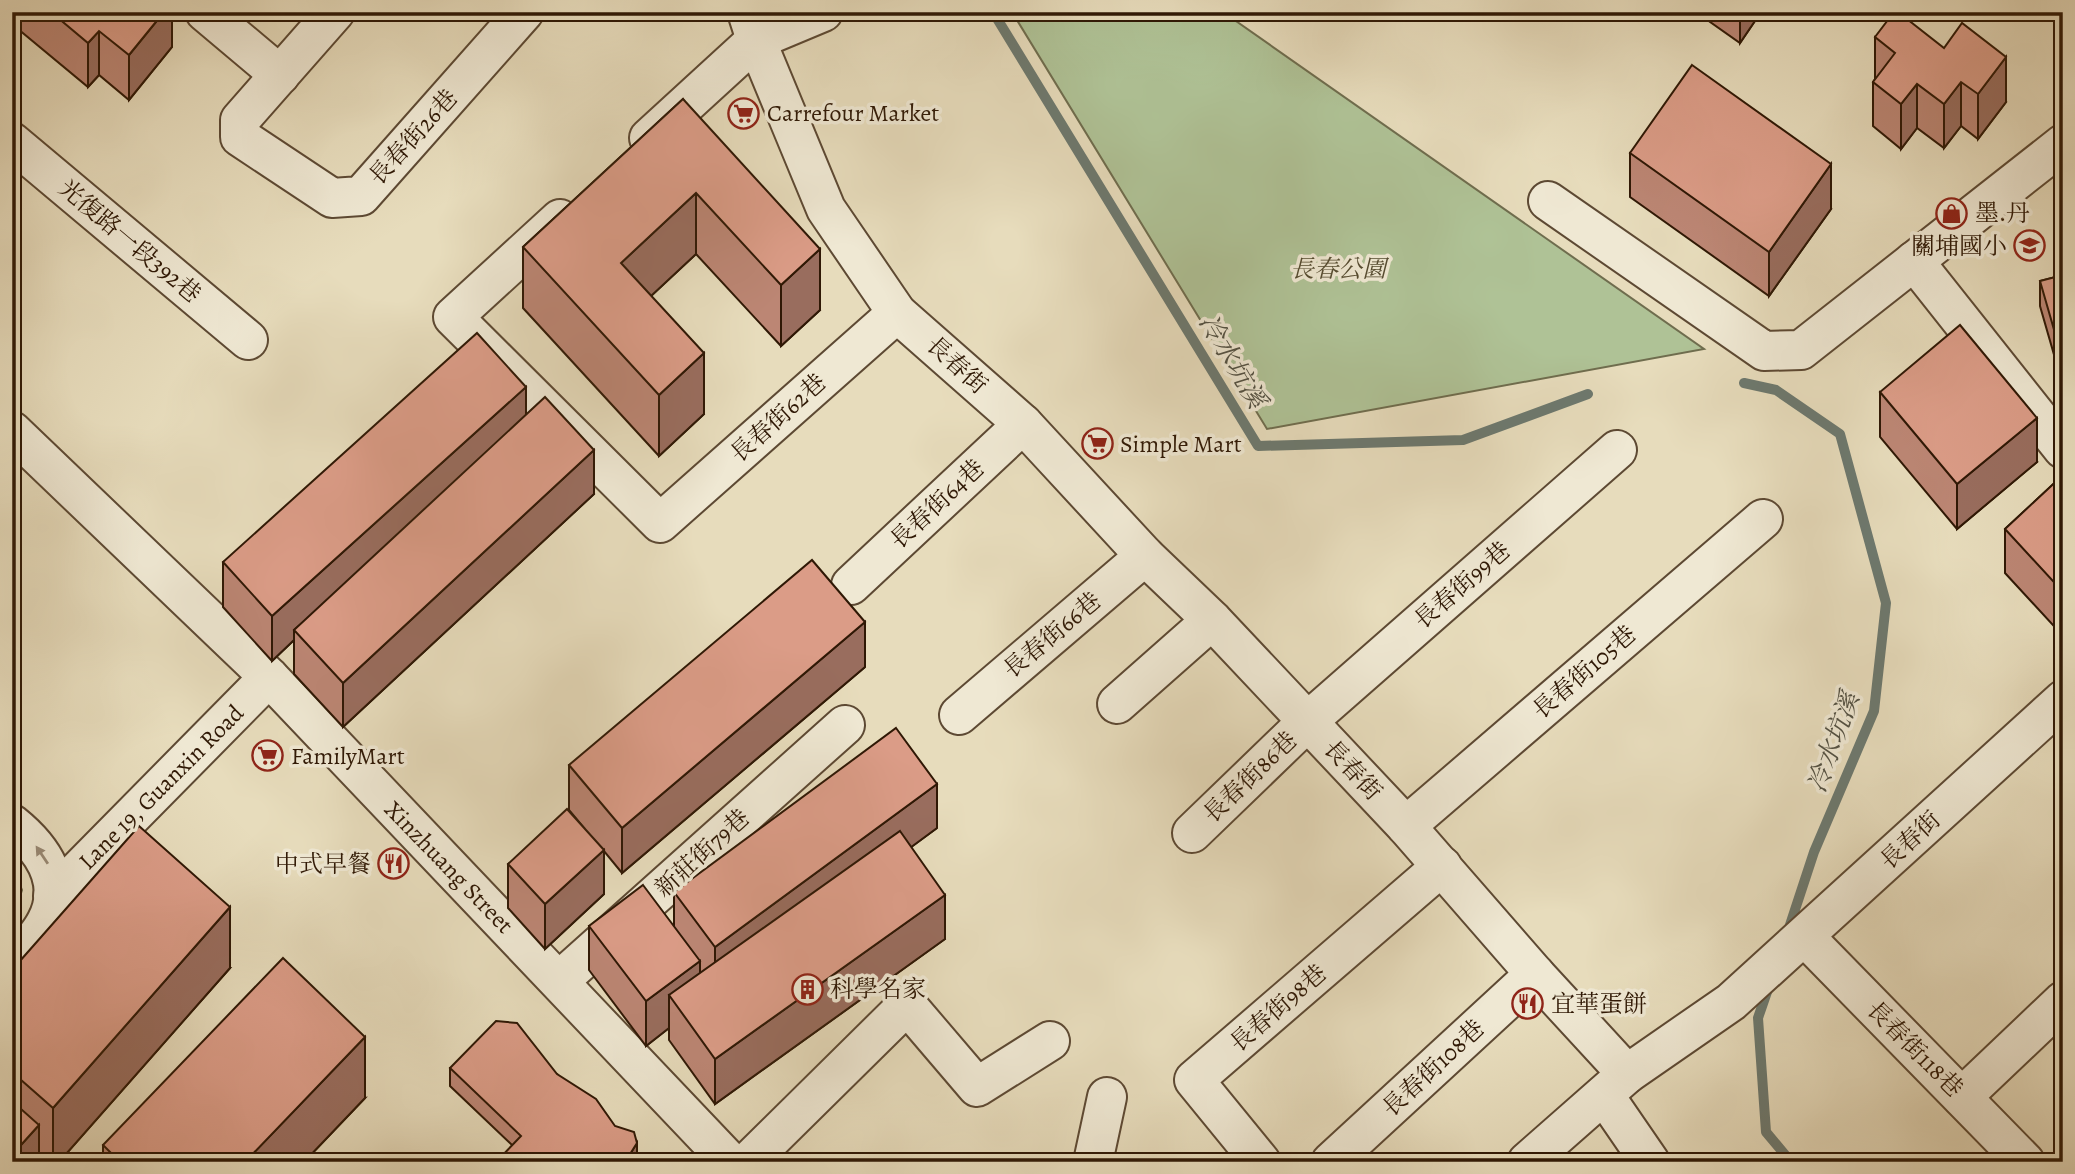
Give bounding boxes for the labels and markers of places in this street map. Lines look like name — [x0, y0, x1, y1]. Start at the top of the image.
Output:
supermarket icon: Carrefour Market — [727, 96, 761, 130]
place label: Carrefour Market — [767, 97, 939, 129]
shop icon: 墨.丹 — [1935, 196, 1969, 230]
place label: 墨.丹 — [1975, 197, 2030, 229]
school or university icon: 關埔國小 — [2013, 229, 2047, 263]
place label: 關埔國小 — [1911, 230, 2007, 262]
supermarket icon: Simple Mart — [1080, 427, 1114, 461]
place label: Simple Mart — [1120, 428, 1242, 460]
supermarket icon: FamilyMart — [251, 739, 285, 773]
place label: FamilyMart — [291, 740, 405, 772]
restaurant icon: 中式早餐 — [377, 847, 411, 881]
place label: 中式早餐 — [275, 848, 371, 880]
building icon: 科學名家 — [790, 972, 824, 1006]
place label: 科學名家 — [830, 973, 926, 1005]
restaurant icon: 宜華蛋餅 — [1511, 987, 1545, 1021]
place label: 宜華蛋餅 — [1551, 988, 1647, 1020]

